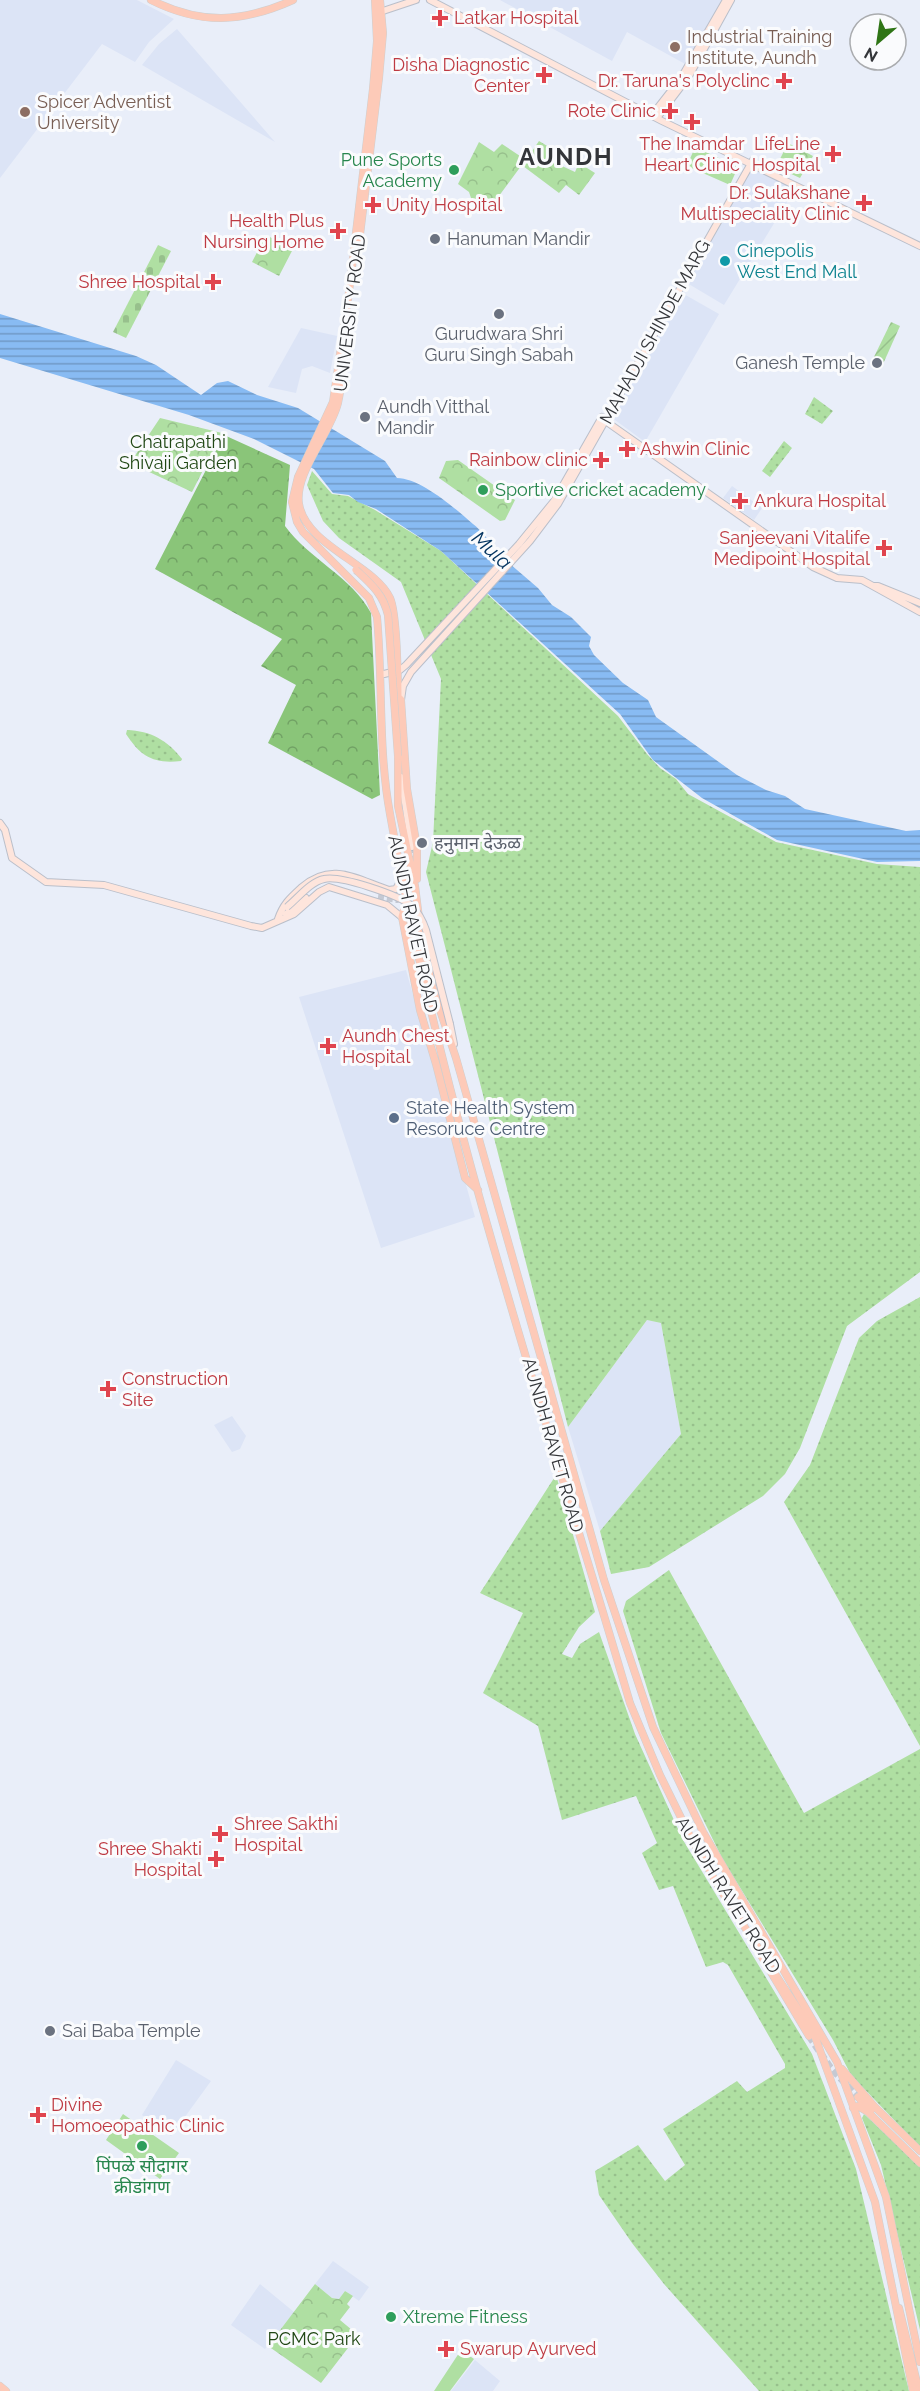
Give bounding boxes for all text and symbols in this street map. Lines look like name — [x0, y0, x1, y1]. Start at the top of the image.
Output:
place label: Latkar Hospital — [454, 7, 578, 28]
marker: Latkar Hospital — [431, 9, 449, 27]
north arrow — [848, 12, 908, 72]
place label: Industrial Training Institute, Aundh — [687, 26, 832, 68]
marker: Industrial Training Institute, Aundh — [668, 40, 682, 54]
text: N — [861, 43, 881, 66]
place label: Disha Diagnostic Center — [392, 54, 531, 96]
marker: Disha Diagnostic Center — [535, 66, 553, 84]
place label: Dr. Taruna's Polyclinc — [598, 70, 770, 91]
marker: Dr. Taruna's Polyclinc — [775, 72, 793, 90]
place label: Spicer Adventist University — [37, 91, 171, 133]
place label: Rote Clinic — [567, 100, 656, 121]
marker: Rote Clinic — [661, 102, 679, 120]
marker: Spicer Adventist University — [18, 105, 32, 119]
marker: The Inamdar Heart Clinic — [683, 113, 701, 131]
place label: The Inamdar Heart Clinic — [639, 133, 745, 175]
place label: LifeLine Hospital — [752, 133, 820, 175]
district label: AUNDH — [519, 142, 613, 171]
marker: LifeLine Hospital — [824, 145, 842, 163]
place label: Pune Sports Academy — [341, 149, 442, 191]
marker: Pune Sports Academy — [447, 163, 461, 177]
place label: Dr. Sulakshane Multispeciality Clinic — [681, 182, 850, 224]
place label: Unity Hospital — [386, 194, 502, 215]
marker: Dr. Sulakshane Multispeciality Clinic — [855, 194, 873, 212]
marker: Unity Hospital — [364, 196, 382, 214]
place label: Health Plus Nursing Home — [203, 210, 324, 252]
marker: Health Plus Nursing Home — [329, 222, 347, 240]
place label: Hanuman Mandir — [447, 228, 591, 249]
marker: Hanuman Mandir — [428, 232, 442, 246]
street label: UNIVERSITY ROAD — [329, 233, 370, 393]
street label: MAHADJI SHINDE MARG — [595, 236, 714, 427]
place label: Cinepolis West End Mall — [737, 240, 857, 282]
marker: Cinepolis West End Mall — [718, 254, 732, 268]
place label: Shree Hospital — [79, 271, 200, 292]
marker: Shree Hospital — [204, 273, 222, 291]
marker: Gurudwara Shri Guru Singh Sabah — [492, 307, 506, 321]
place label: Gurudwara Shri Guru Singh Sabah — [425, 323, 573, 365]
place label: Ganesh Temple — [735, 352, 865, 373]
marker: Ganesh Temple — [870, 356, 884, 370]
place label: Aundh Vitthal Mandir — [377, 396, 489, 438]
marker: Aundh Vitthal Mandir — [358, 410, 372, 424]
park label: Chatrapathi Shivaji Garden — [119, 431, 237, 473]
place label: Ashwin Clinic — [640, 438, 750, 459]
marker: Ashwin Clinic — [618, 440, 636, 458]
place label: Rainbow clinic — [469, 449, 588, 470]
marker: Rainbow clinic — [592, 451, 610, 469]
place label: Sportive cricket academy — [495, 479, 706, 500]
marker: Sportive cricket academy — [476, 483, 490, 497]
place label: Ankura Hospital — [754, 490, 886, 511]
marker: Ankura Hospital — [731, 492, 749, 510]
water label: Mula — [467, 526, 517, 574]
place label: Sanjeevani Vitalife Medipoint Hospital — [714, 527, 870, 569]
marker: Sanjeevani Vitalife Medipoint Hospital — [875, 539, 893, 557]
place label: हनुमान देऊळ — [434, 832, 521, 855]
street label: AUNDH RAVET ROAD — [384, 833, 443, 1015]
marker: हनुमान देऊळ — [415, 836, 429, 850]
place label: Aundh Chest Hospital — [342, 1025, 450, 1067]
marker: Aundh Chest Hospital — [319, 1037, 337, 1055]
place label: State Health System Resoruce Centre — [406, 1097, 575, 1139]
marker: State Health System Resoruce Centre — [387, 1111, 401, 1125]
street label: AUNDH RAVET ROAD — [518, 1355, 589, 1535]
place label: Construction Site — [122, 1368, 228, 1410]
marker: Construction Site — [99, 1380, 117, 1398]
place label: Shree Sakthi Hospital — [234, 1813, 338, 1855]
street label: AUNDH RAVET ROAD — [672, 1813, 785, 1977]
marker: Shree Sakthi Hospital — [211, 1825, 229, 1843]
place label: Shree Shakti Hospital — [98, 1838, 202, 1880]
marker: Shree Shakti Hospital — [207, 1850, 225, 1868]
place label: Sai Baba Temple — [62, 2020, 201, 2041]
marker: Sai Baba Temple — [43, 2024, 57, 2038]
place label: Divine Homoeopathic Clinic — [51, 2094, 225, 2136]
marker: Divine Homoeopathic Clinic — [29, 2106, 47, 2124]
marker: पिंपळे सौदागर क्रीडांगण — [135, 2139, 149, 2153]
place label: पिंपळे सौदागर क्रीडांगण — [96, 2155, 189, 2197]
place label: Xtreme Fitness — [403, 2306, 528, 2327]
marker: Xtreme Fitness — [384, 2310, 398, 2324]
park label: PCMC Park — [267, 2328, 361, 2349]
place label: Swarup Ayurved — [460, 2338, 596, 2359]
marker: Swarup Ayurved — [437, 2340, 455, 2358]

